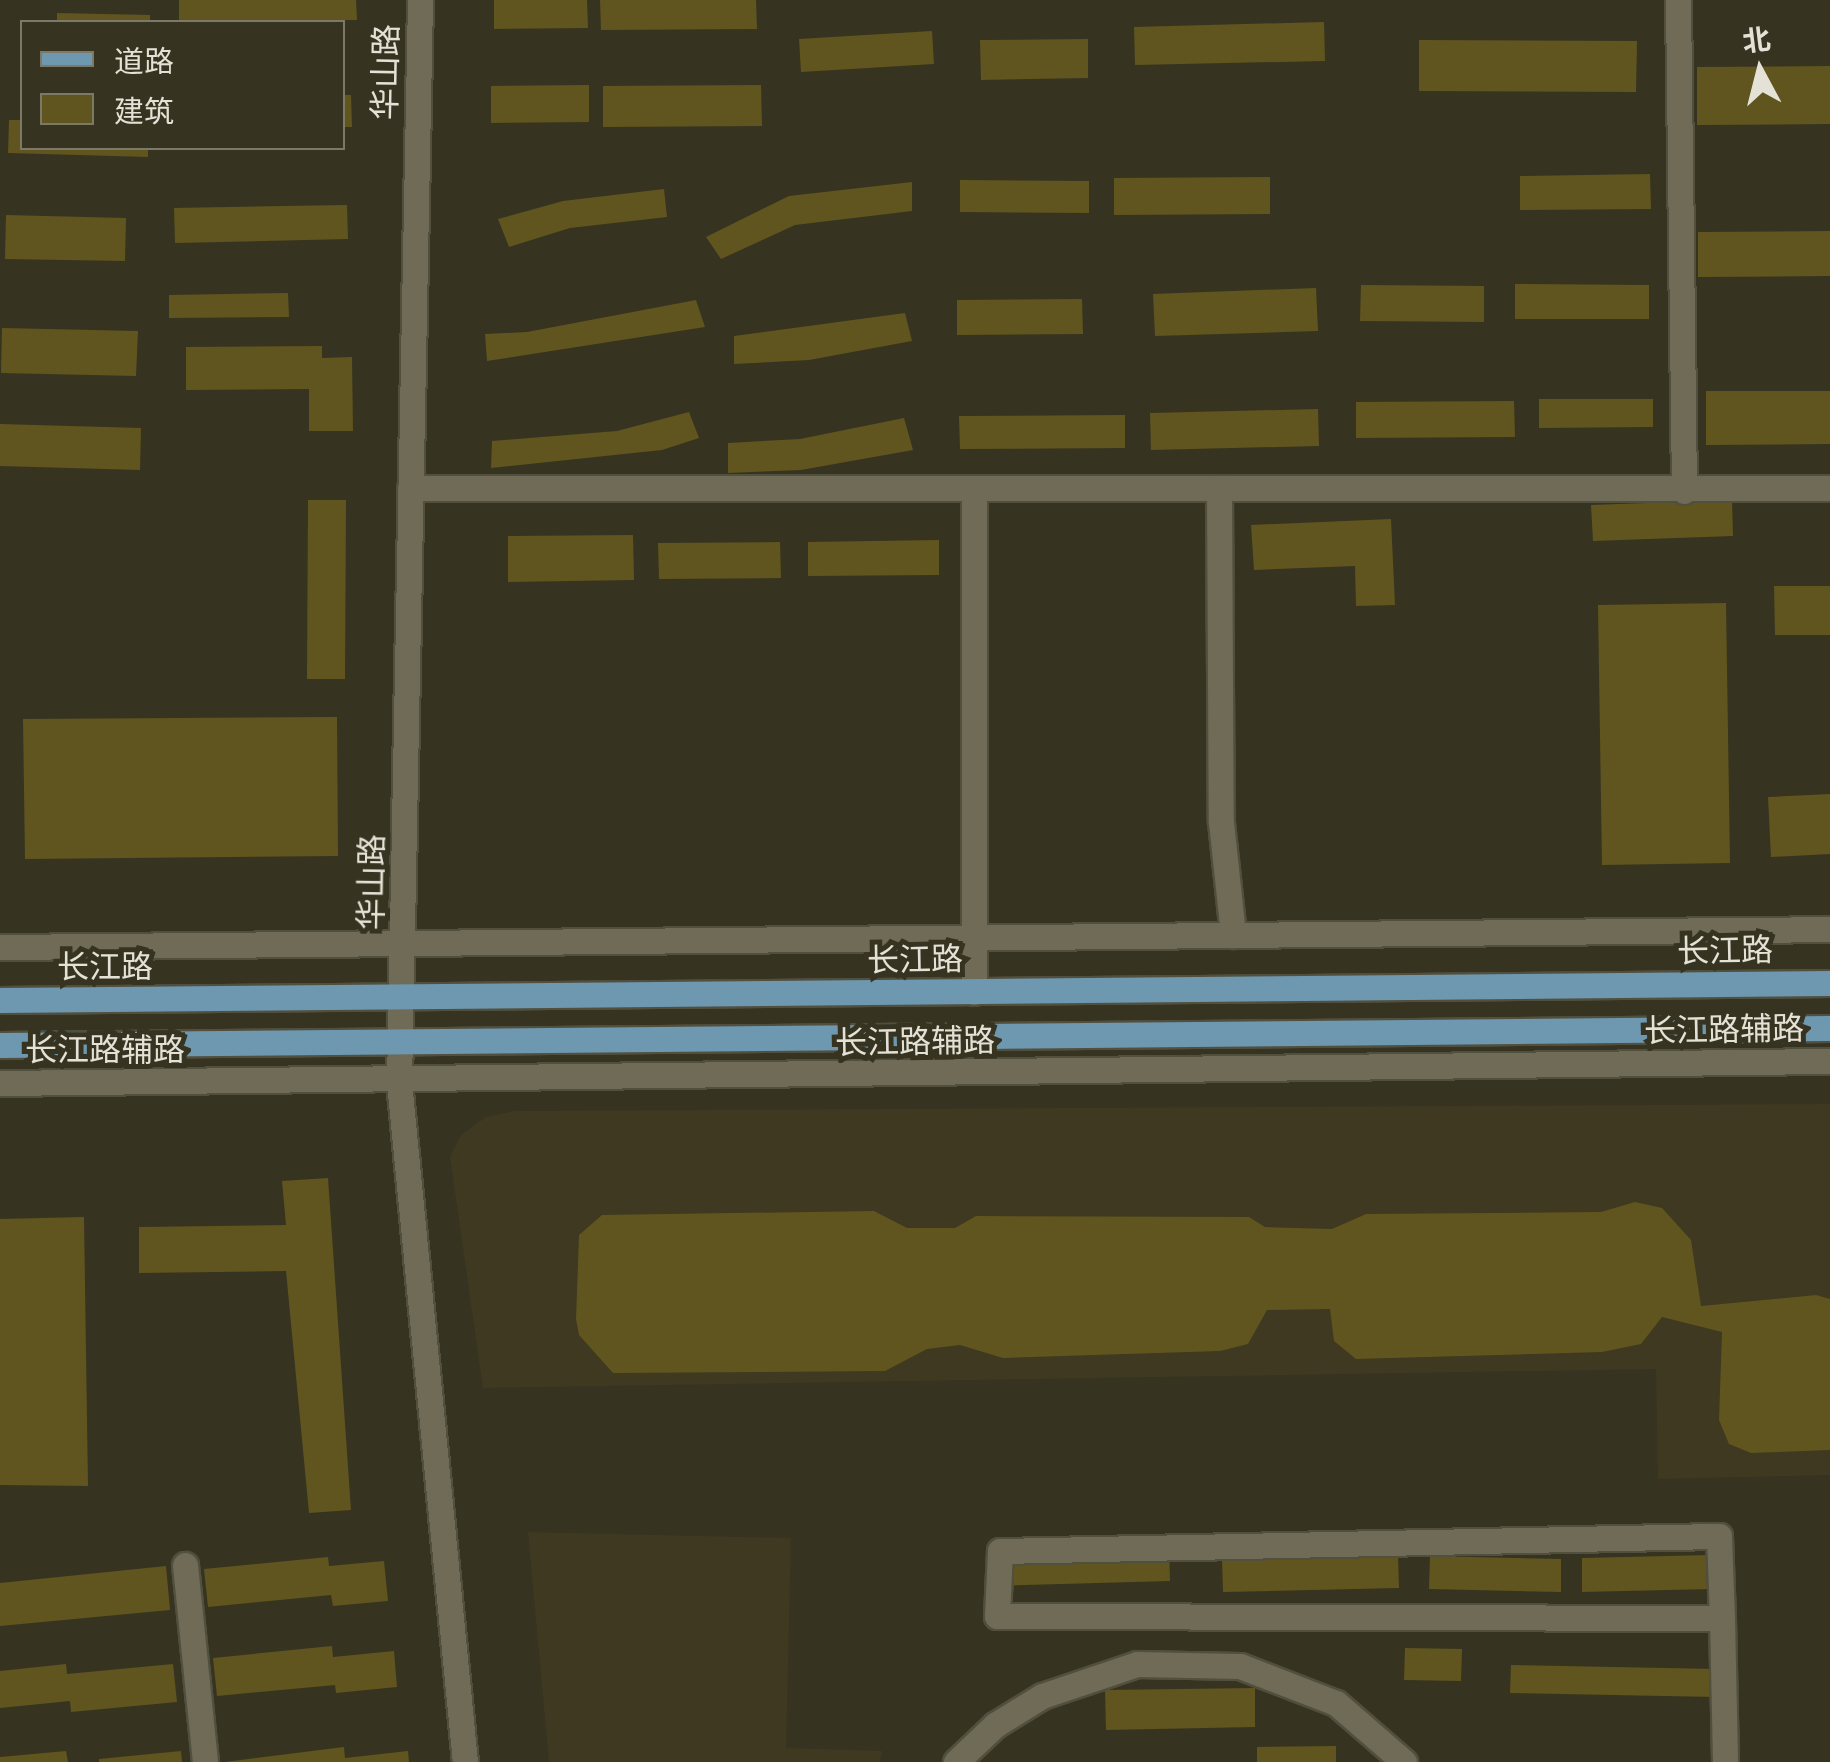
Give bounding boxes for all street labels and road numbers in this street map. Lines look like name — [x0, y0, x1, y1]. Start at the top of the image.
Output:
street label: 华山路 — [366, 24, 406, 120]
street label: 华山路 — [352, 834, 392, 930]
street label: 长江路 — [1677, 931, 1773, 971]
street label: 长江路 — [867, 940, 963, 980]
street label: 长江路 — [57, 948, 153, 986]
street label: 长江路辅路 — [1644, 1009, 1804, 1051]
street label: 长江路辅路 — [835, 1021, 995, 1063]
street label: 长江路辅路 — [25, 1031, 185, 1069]

